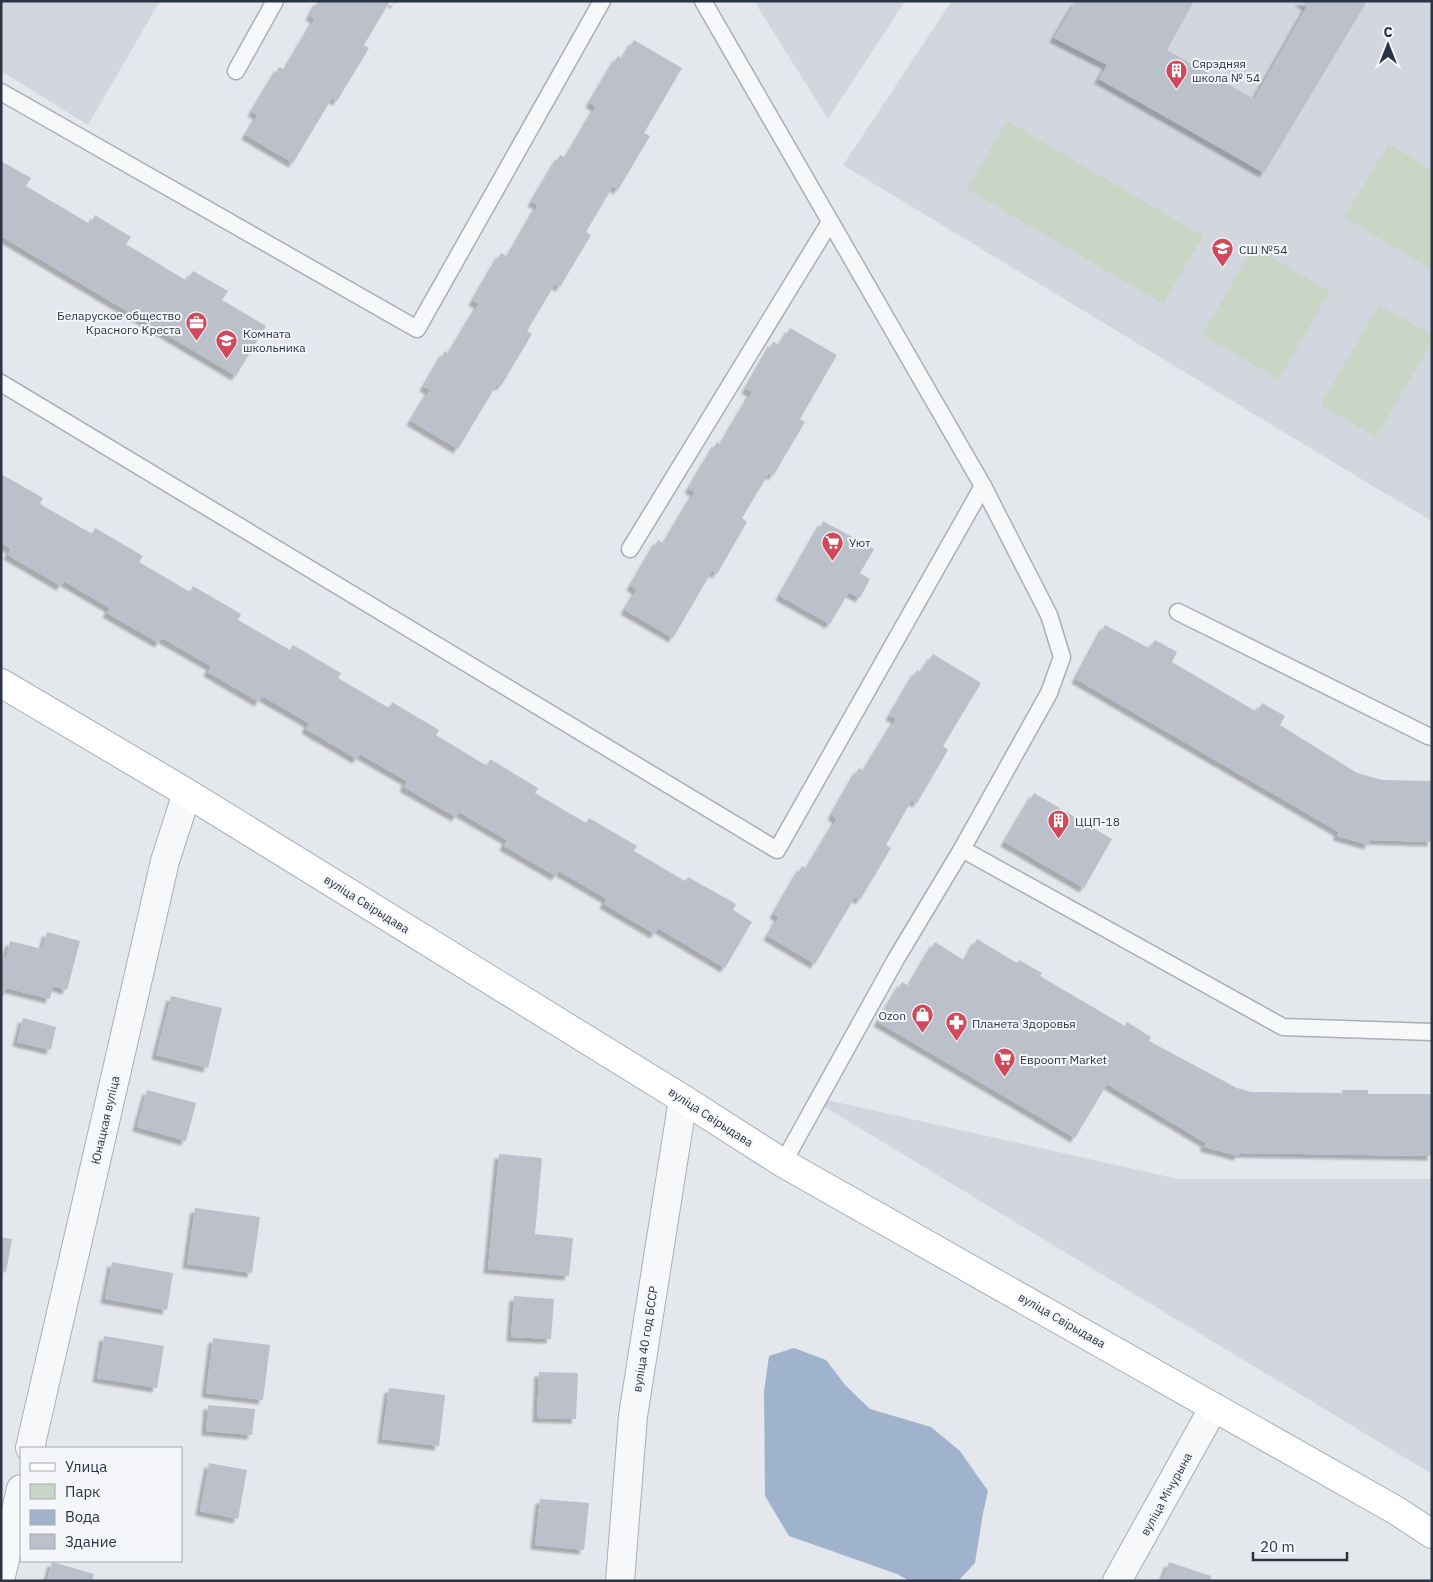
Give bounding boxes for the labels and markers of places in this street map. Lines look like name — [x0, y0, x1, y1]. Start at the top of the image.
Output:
place label: Сярэдняя школа № 54 — [1192, 56, 1260, 85]
building icon: Сярэдняя школа № 54 — [1164, 58, 1188, 89]
school or university icon: СШ №54 — [1211, 237, 1235, 268]
place label: СШ №54 — [1239, 242, 1287, 257]
place label: Беларуское общество Красного Креста — [57, 308, 182, 337]
office icon: Беларуское общество Красного Креста — [185, 310, 209, 341]
place label: Комната школьника — [243, 326, 306, 355]
school or university icon: Комната школьника — [215, 328, 239, 359]
supermarket icon: Уют — [821, 530, 845, 561]
place label: Уют — [849, 535, 871, 550]
building icon: ЦЦП-18 — [1047, 809, 1071, 840]
place label: ЦЦП-18 — [1075, 814, 1120, 829]
shop icon: Ozon — [910, 1003, 934, 1034]
place label: Ozon — [879, 1008, 906, 1023]
pharmacy icon: Планета Здоровья — [944, 1011, 968, 1042]
place label: Планета Здоровья — [972, 1016, 1076, 1031]
supermarket icon: Евроопт Market — [992, 1047, 1016, 1078]
place label: Евроопт Market — [1020, 1052, 1107, 1067]

